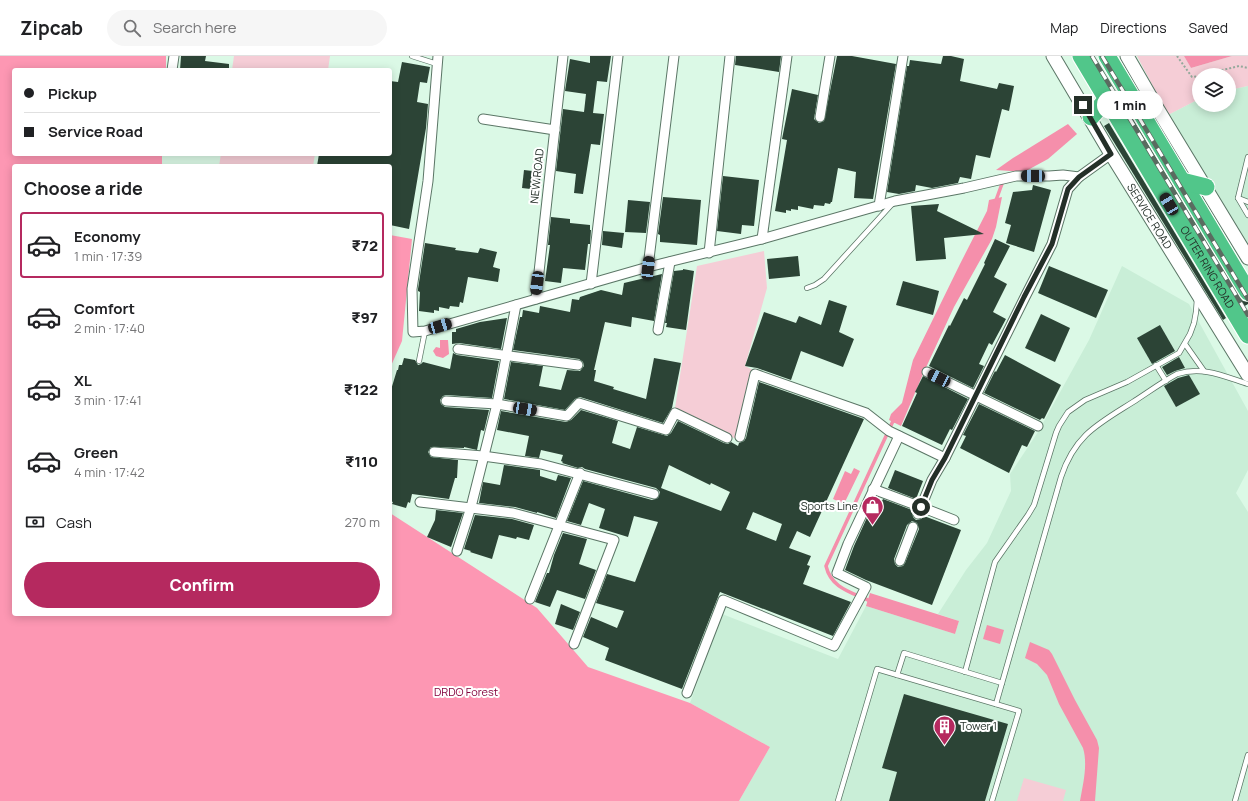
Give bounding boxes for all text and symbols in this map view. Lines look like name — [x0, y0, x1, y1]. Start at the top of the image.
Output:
search box — [107, 10, 387, 46]
text: Zipcab — [20, 15, 83, 41]
icon: search — [121, 17, 143, 39]
text: Search here — [153, 17, 236, 38]
text: Map — [1050, 18, 1078, 37]
text: Directions — [1100, 18, 1167, 37]
text: Saved — [1189, 18, 1228, 37]
map controls — [1192, 68, 1236, 112]
button: layers — [1192, 68, 1236, 112]
text: Pickup — [48, 83, 97, 104]
callout: 1 min — [1097, 91, 1163, 119]
route end — [1074, 96, 1092, 114]
text: 1 min — [1114, 96, 1146, 114]
text: Service Road — [48, 121, 143, 142]
street label: NEW ROAD — [526, 148, 547, 204]
car — [1021, 170, 1045, 182]
text: Choose a ride — [24, 176, 143, 200]
street label: SERVICE ROAD — [1124, 180, 1176, 252]
car — [1158, 191, 1180, 217]
street label: OUTER RING ROAD — [1177, 223, 1238, 311]
text: Economy — [74, 226, 141, 247]
icon: car — [26, 227, 62, 263]
text: ₹72 — [351, 235, 378, 256]
text: 1 min · 17:39 — [74, 247, 142, 265]
car — [641, 255, 655, 281]
car — [530, 270, 544, 296]
text: Comfort — [74, 298, 135, 319]
icon: car — [26, 299, 62, 335]
text: ₹97 — [351, 307, 378, 328]
car — [427, 317, 453, 335]
text: 2 min · 17:40 — [74, 319, 145, 337]
car — [926, 367, 952, 389]
text: XL — [74, 370, 92, 391]
icon: car — [26, 371, 62, 407]
text: ₹122 — [344, 379, 378, 400]
text: 3 min · 17:41 — [74, 391, 142, 409]
car — [512, 401, 538, 417]
text: Green — [74, 442, 118, 463]
icon: car — [26, 443, 62, 479]
text: ₹110 — [345, 451, 378, 472]
text: 4 min · 17:42 — [74, 463, 145, 481]
shop icon: Sports Line — [860, 493, 886, 526]
place label: Sports Line — [801, 498, 859, 513]
route start — [912, 498, 930, 516]
icon: cash — [24, 511, 46, 533]
text: Cash — [56, 512, 92, 533]
text: 270 m — [345, 513, 380, 531]
button: Confirm — [24, 562, 380, 608]
park label: DRDO Forest — [434, 684, 498, 699]
building icon: Tower 1 — [932, 713, 958, 746]
place label: Tower 1 — [960, 718, 997, 733]

